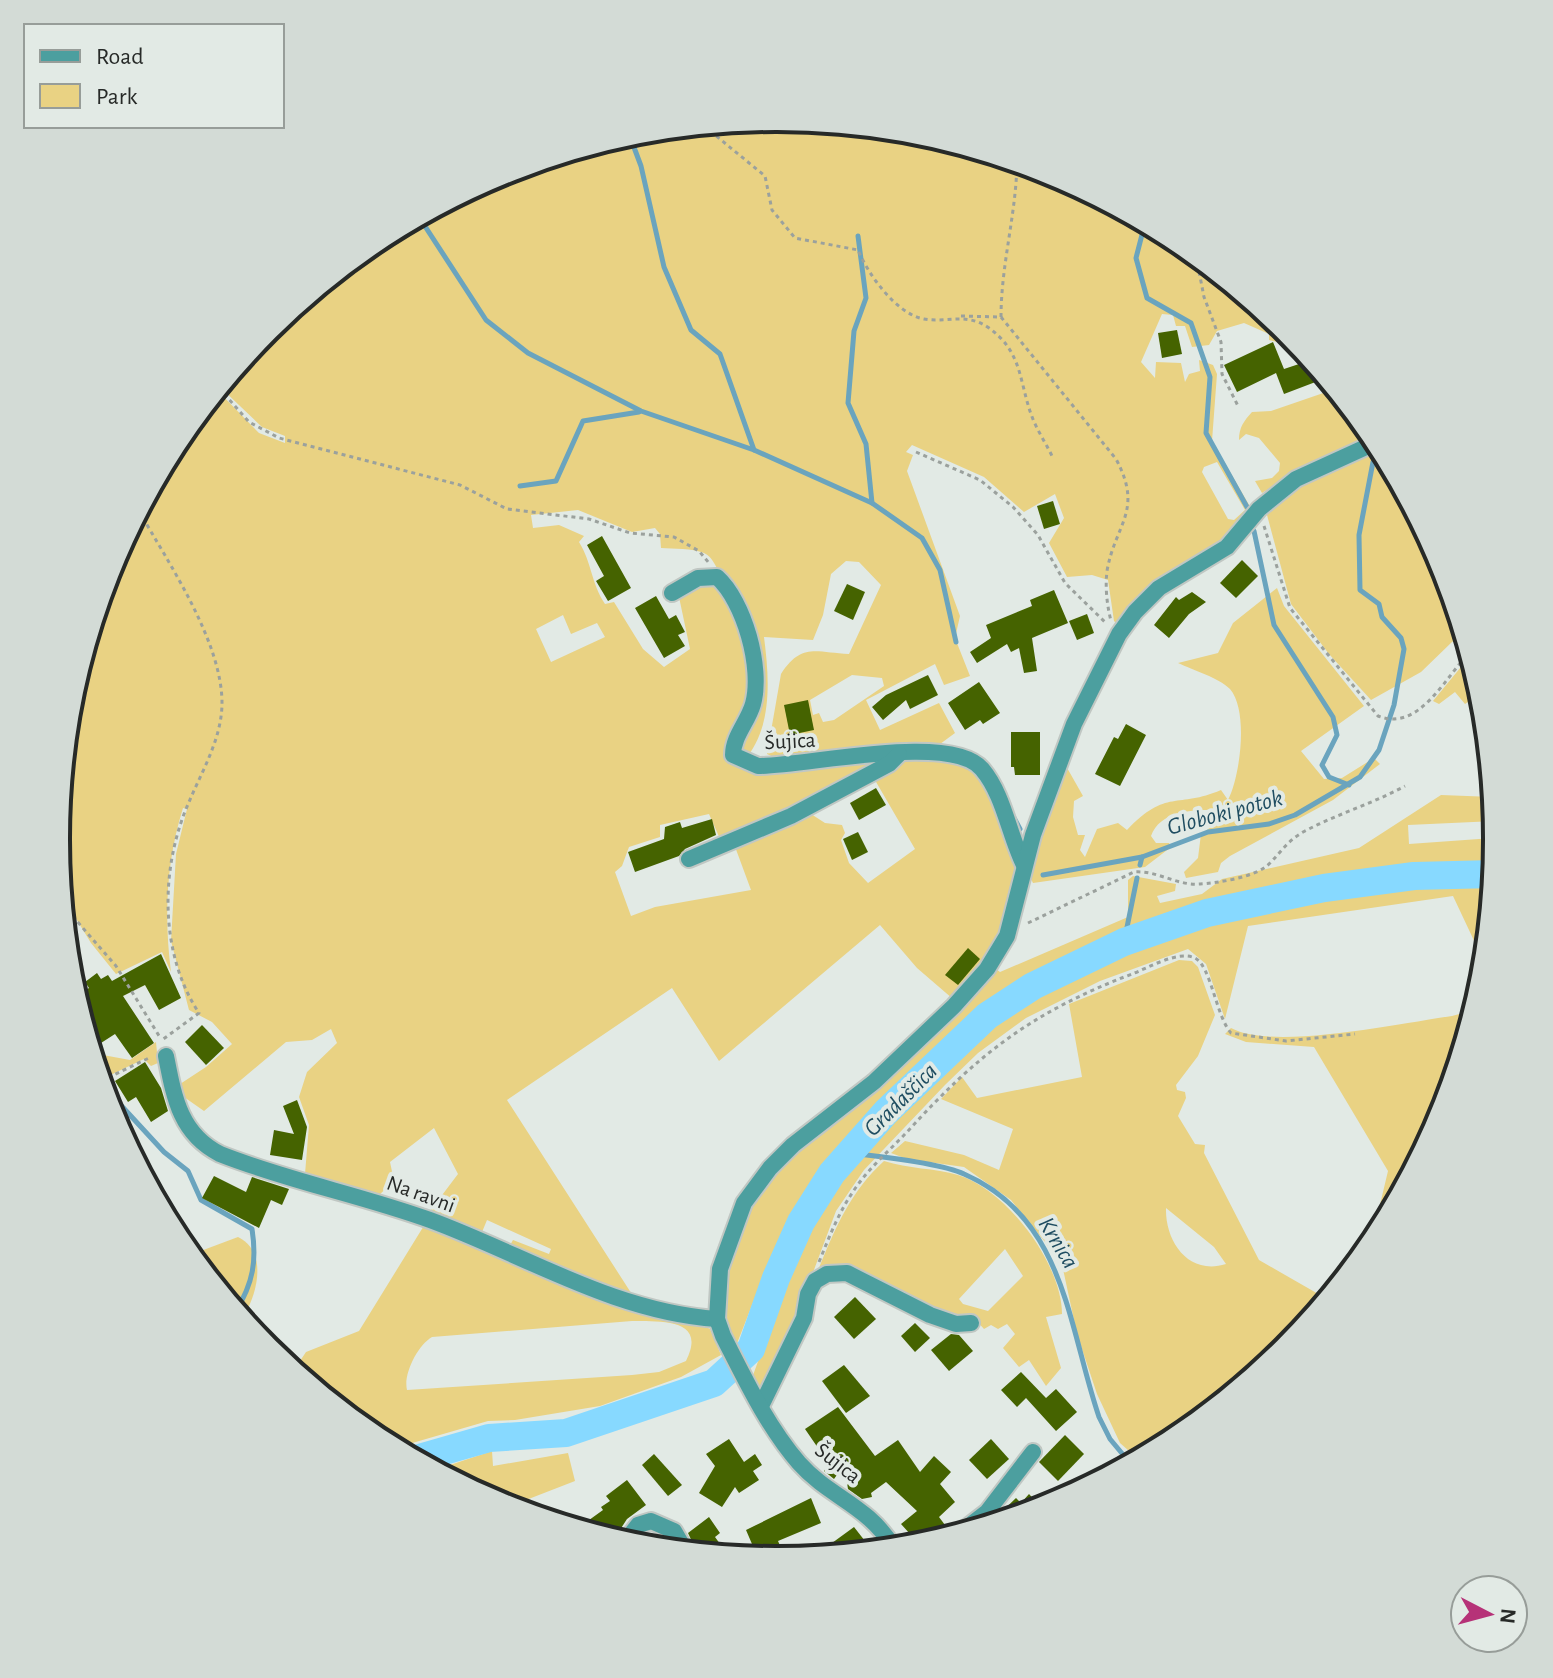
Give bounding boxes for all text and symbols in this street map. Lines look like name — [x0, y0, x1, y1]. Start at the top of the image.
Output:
legend — [24, 24, 284, 128]
text: Road — [96, 45, 144, 69]
text: Park — [96, 85, 137, 109]
street label: Šujica — [764, 728, 816, 753]
water label: Globoki potok — [1165, 786, 1285, 840]
water label: Gradaščica — [860, 1059, 942, 1141]
street label: Na ravni — [384, 1171, 458, 1217]
water label: Krnica — [1033, 1213, 1083, 1273]
street label: Šujica — [811, 1438, 866, 1487]
north arrow — [1449, 1574, 1529, 1654]
text: N — [1496, 1607, 1520, 1625]

